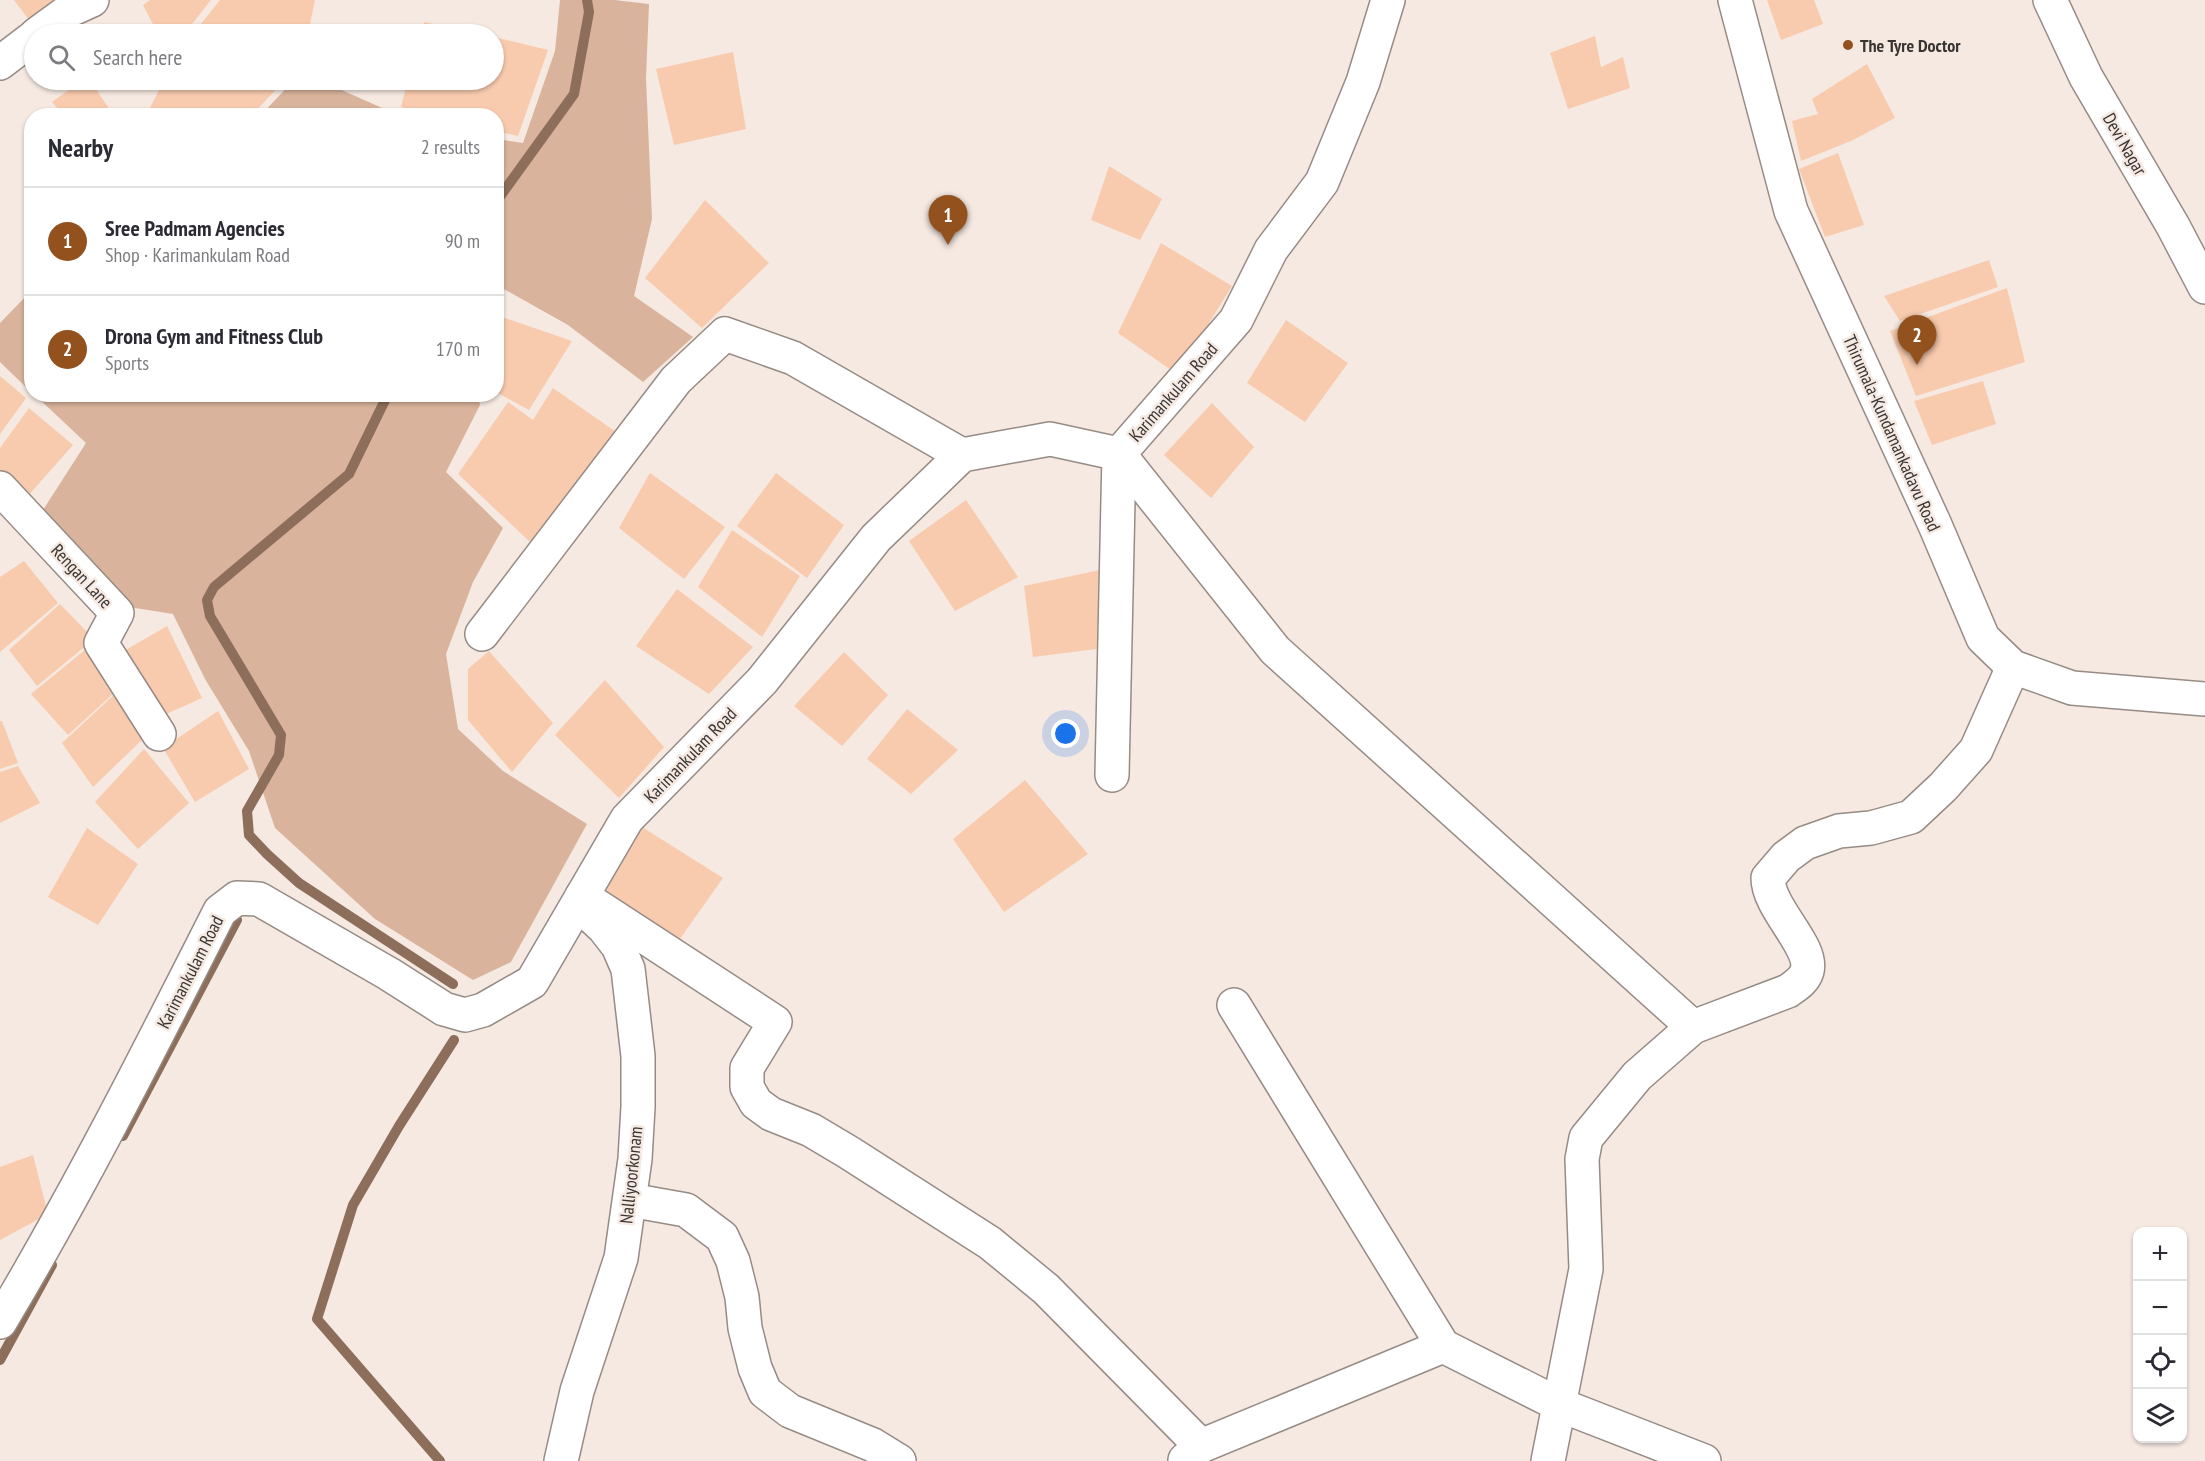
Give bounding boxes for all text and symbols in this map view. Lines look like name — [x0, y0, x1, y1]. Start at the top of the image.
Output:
search box — [24, 24, 504, 90]
place label: The Tyre Doctor — [1860, 34, 1961, 57]
marker: The Tyre Doctor — [1841, 38, 1855, 52]
icon: search — [45, 41, 78, 74]
text: Search here — [93, 43, 182, 71]
street label: Devi Nagar — [2098, 109, 2152, 179]
text: Nearby — [48, 131, 113, 164]
text: 2 results — [421, 134, 480, 160]
pin: 1 — [928, 196, 968, 245]
text: Sree Padmam Agencies — [105, 214, 285, 242]
text: 1 — [63, 228, 72, 254]
text: 90 m — [445, 228, 480, 254]
text: Shop · Karimankulam Road — [105, 242, 290, 268]
pin: 2 — [1898, 316, 1936, 365]
text: Drona Gym and Fitness Club — [105, 322, 323, 350]
street label: Thirumala-Kundamankadavu Road — [1838, 331, 1946, 535]
text: 2 — [63, 336, 72, 362]
text: 170 m — [436, 336, 480, 362]
street label: Karimankulam Road — [1124, 338, 1222, 446]
text: Sports — [105, 350, 149, 376]
street label: Rengan Lane — [46, 539, 118, 613]
street label: Karimankulam Road — [639, 702, 741, 808]
your location — [1051, 719, 1080, 748]
street label: Karimankulam Road — [152, 912, 228, 1032]
street label: Nalliyoorkonam — [614, 1125, 648, 1225]
map controls — [2133, 1227, 2187, 1443]
button: + — [2133, 1227, 2187, 1281]
button: − — [2133, 1281, 2187, 1335]
button: locate — [2133, 1335, 2187, 1389]
button: layers — [2133, 1389, 2187, 1443]

